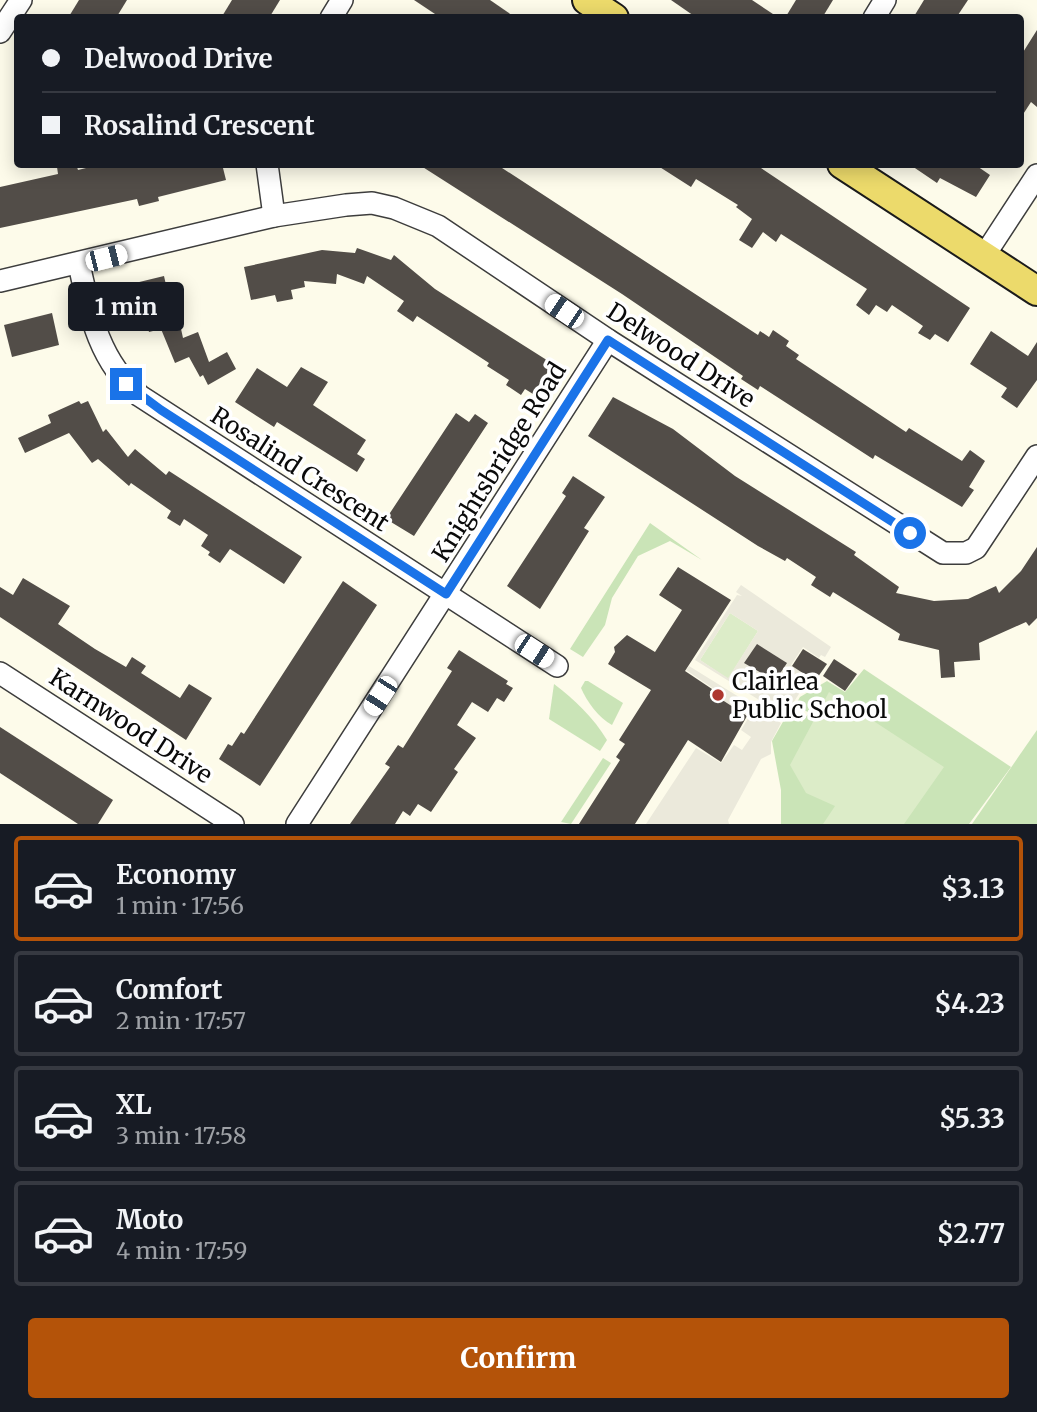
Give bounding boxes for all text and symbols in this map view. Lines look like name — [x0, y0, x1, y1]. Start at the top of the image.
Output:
text: Delwood Drive — [84, 42, 273, 75]
text: Rosalind Crescent — [84, 109, 315, 142]
car — [84, 243, 129, 273]
callout: 1 min — [68, 282, 184, 332]
car — [541, 291, 588, 331]
text: 1 min — [95, 292, 157, 321]
street label: Delwood Drive — [601, 296, 761, 414]
street label: Knightsbridge Road — [425, 357, 573, 567]
route end — [110, 368, 142, 400]
street label: Rosalind Crescent — [205, 400, 396, 539]
route start — [894, 517, 926, 549]
car — [511, 631, 558, 671]
street label: Karnwood Drive — [44, 662, 218, 790]
place label: Clairlea Public School — [732, 666, 887, 725]
car — [360, 673, 401, 719]
marker: Clairlea Public School — [710, 687, 726, 703]
icon: car — [32, 857, 95, 920]
text: Economy — [116, 858, 236, 891]
text: $3.13 — [941, 872, 1005, 905]
text: 1 min · 17:56 — [116, 891, 244, 920]
icon: car — [32, 972, 95, 1035]
text: Comfort — [116, 973, 222, 1006]
text: $4.23 — [934, 987, 1005, 1020]
text: 2 min · 17:57 — [116, 1006, 246, 1035]
icon: car — [32, 1087, 95, 1150]
text: XL — [116, 1088, 152, 1121]
text: $5.33 — [939, 1102, 1005, 1135]
text: 3 min · 17:58 — [116, 1121, 246, 1150]
icon: car — [32, 1202, 95, 1265]
text: Moto — [116, 1203, 183, 1236]
text: $2.77 — [937, 1217, 1005, 1250]
text: 4 min · 17:59 — [116, 1236, 247, 1265]
button: Confirm — [28, 1318, 1009, 1398]

